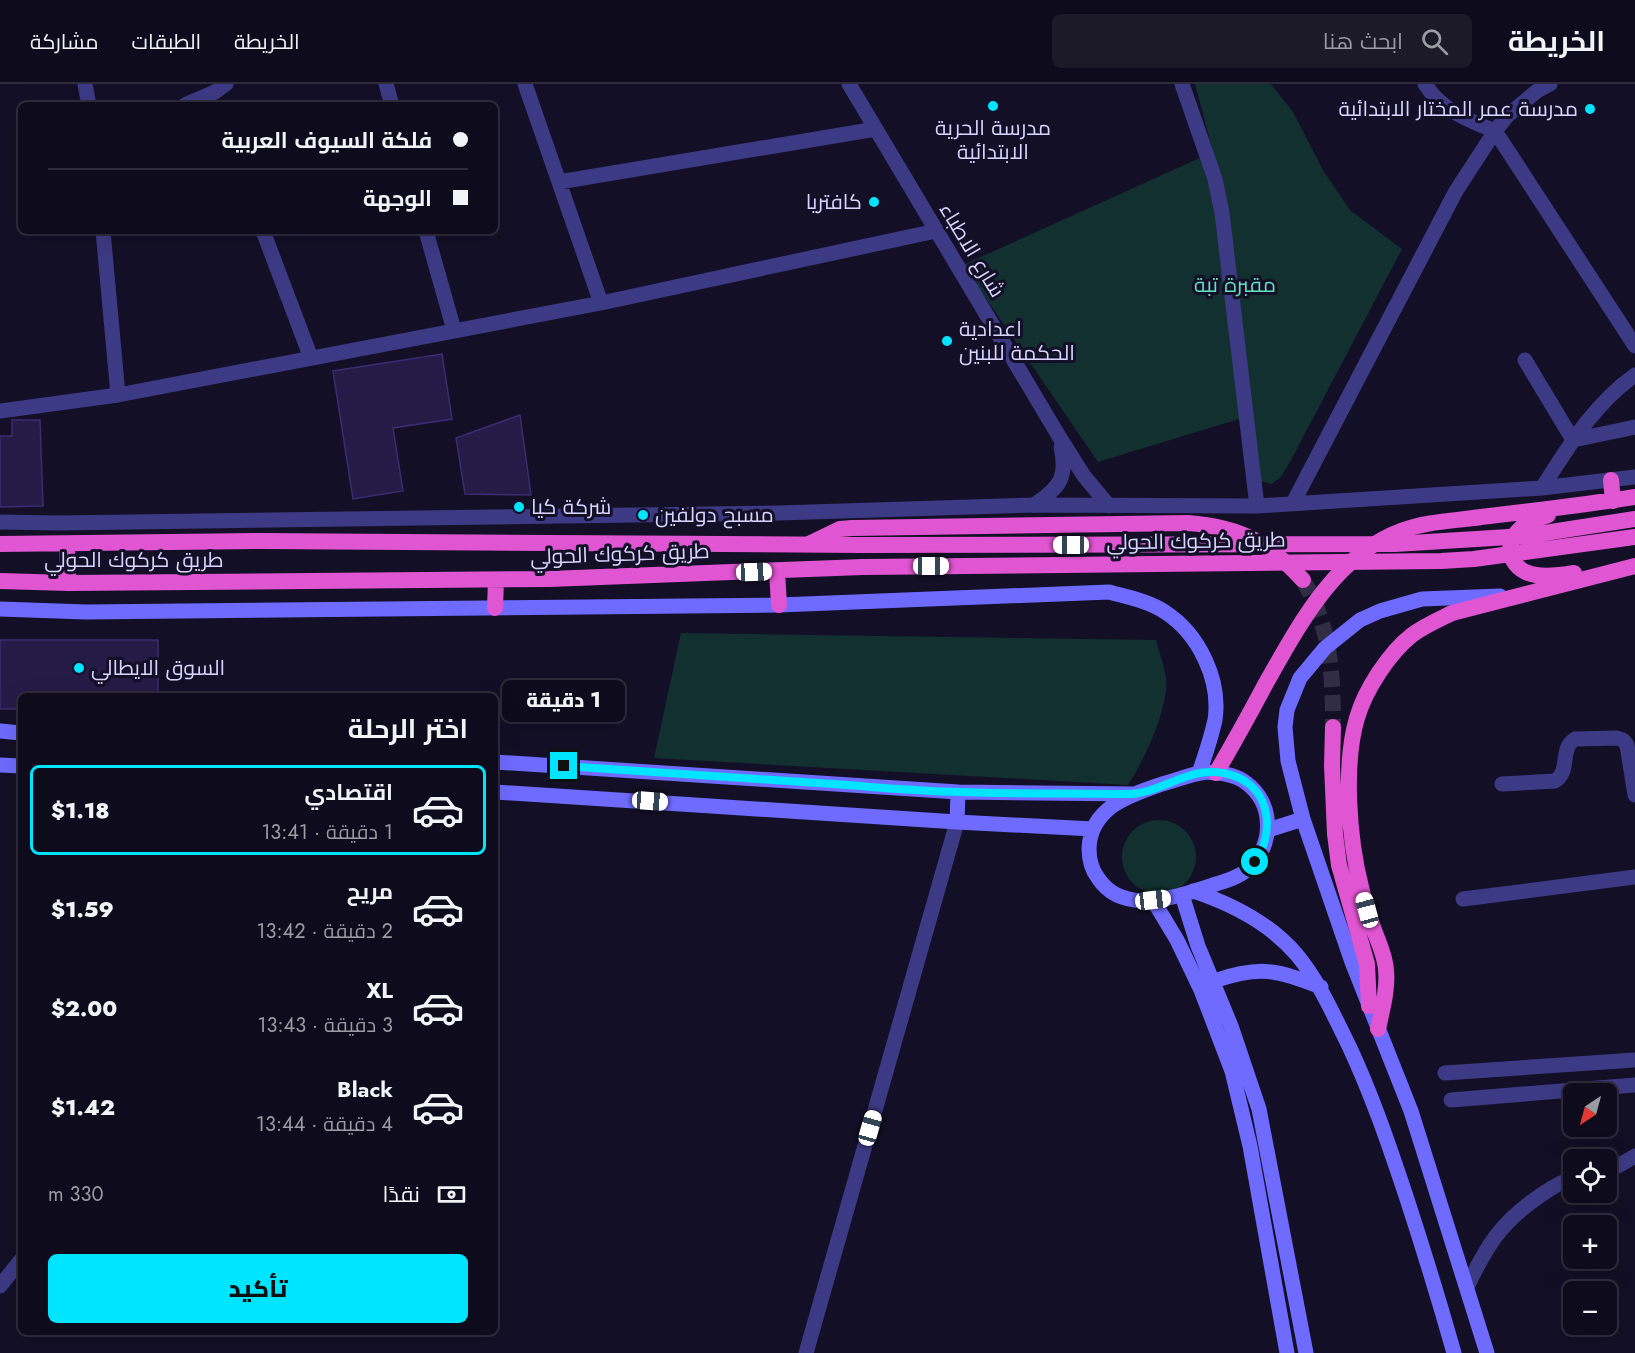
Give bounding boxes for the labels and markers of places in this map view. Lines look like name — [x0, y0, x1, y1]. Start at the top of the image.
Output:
place label: مدرسة عمر المختار الابتدائية — [1339, 94, 1578, 124]
marker: مدرسة الحرية الابتدائية — [986, 99, 1000, 113]
marker: مدرسة عمر المختار الابتدائية — [1583, 102, 1597, 116]
place label: مدرسة الحرية الابتدائية — [935, 113, 1051, 167]
place label: کافتریا — [806, 187, 862, 217]
marker: کافتریا — [867, 195, 881, 209]
place label: اعدادية الحكمة للبنين — [959, 314, 1075, 368]
marker: اعدادية الحكمة للبنين — [940, 334, 954, 348]
place label: شركة كيا — [531, 492, 611, 522]
marker: شركة كيا — [512, 500, 526, 514]
place label: مسبح دولفين — [655, 500, 774, 530]
marker: مسبح دولفين — [636, 508, 650, 522]
place label: السوق الايطالي — [91, 653, 225, 684]
marker: السوق الايطالي — [72, 661, 86, 675]

